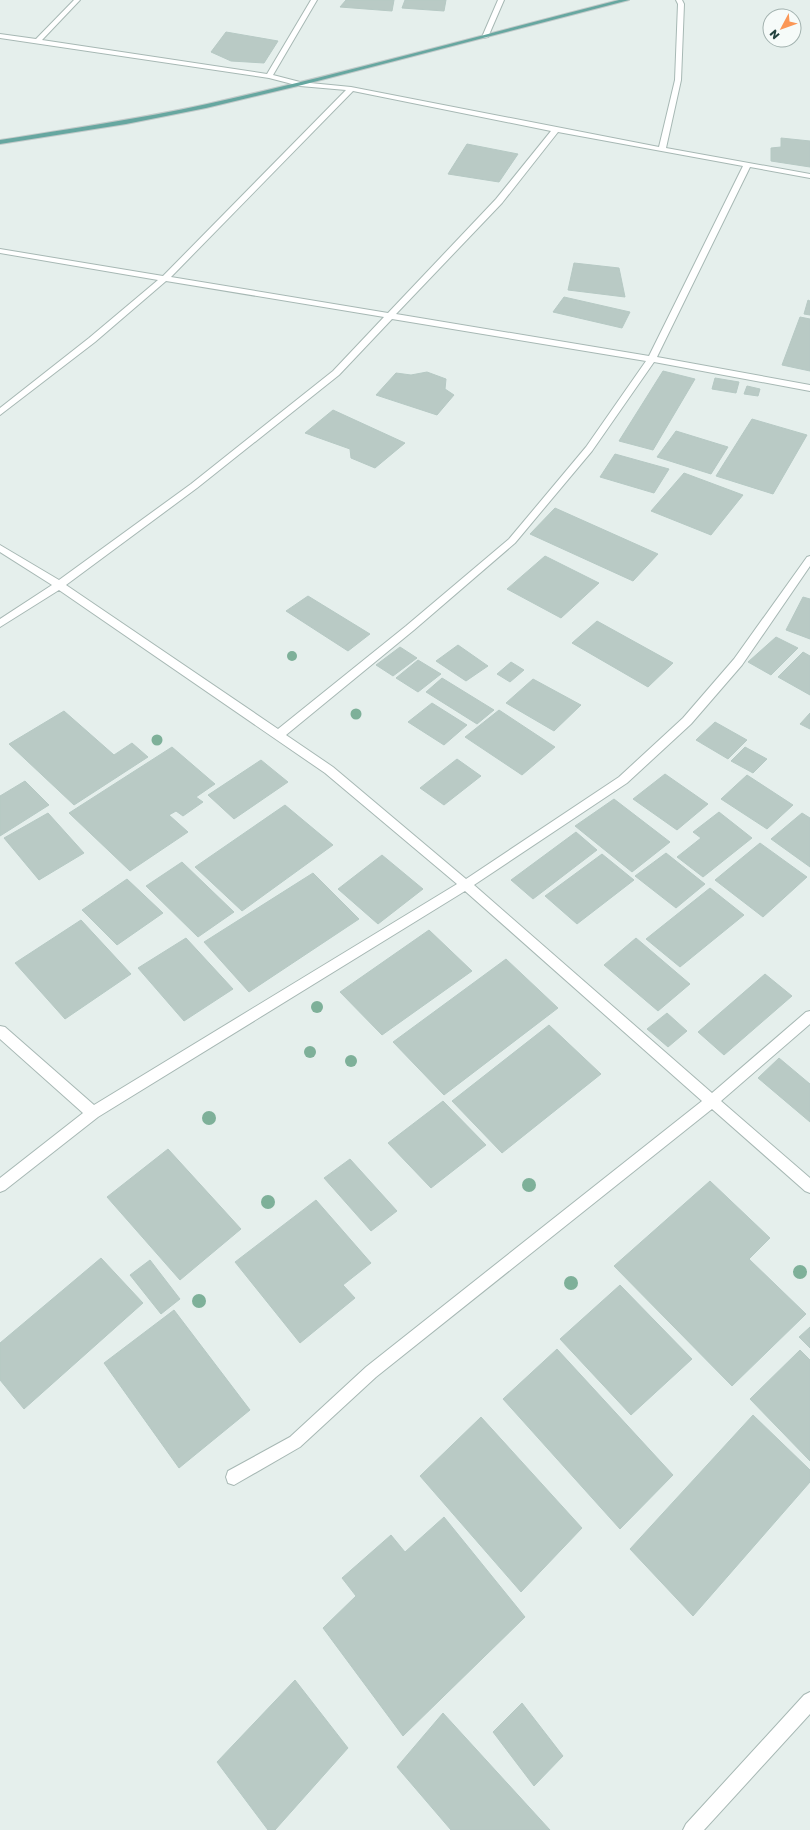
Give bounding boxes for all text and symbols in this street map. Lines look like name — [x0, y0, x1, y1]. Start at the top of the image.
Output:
north arrow — [762, 8, 802, 48]
text: N — [766, 27, 782, 42]

